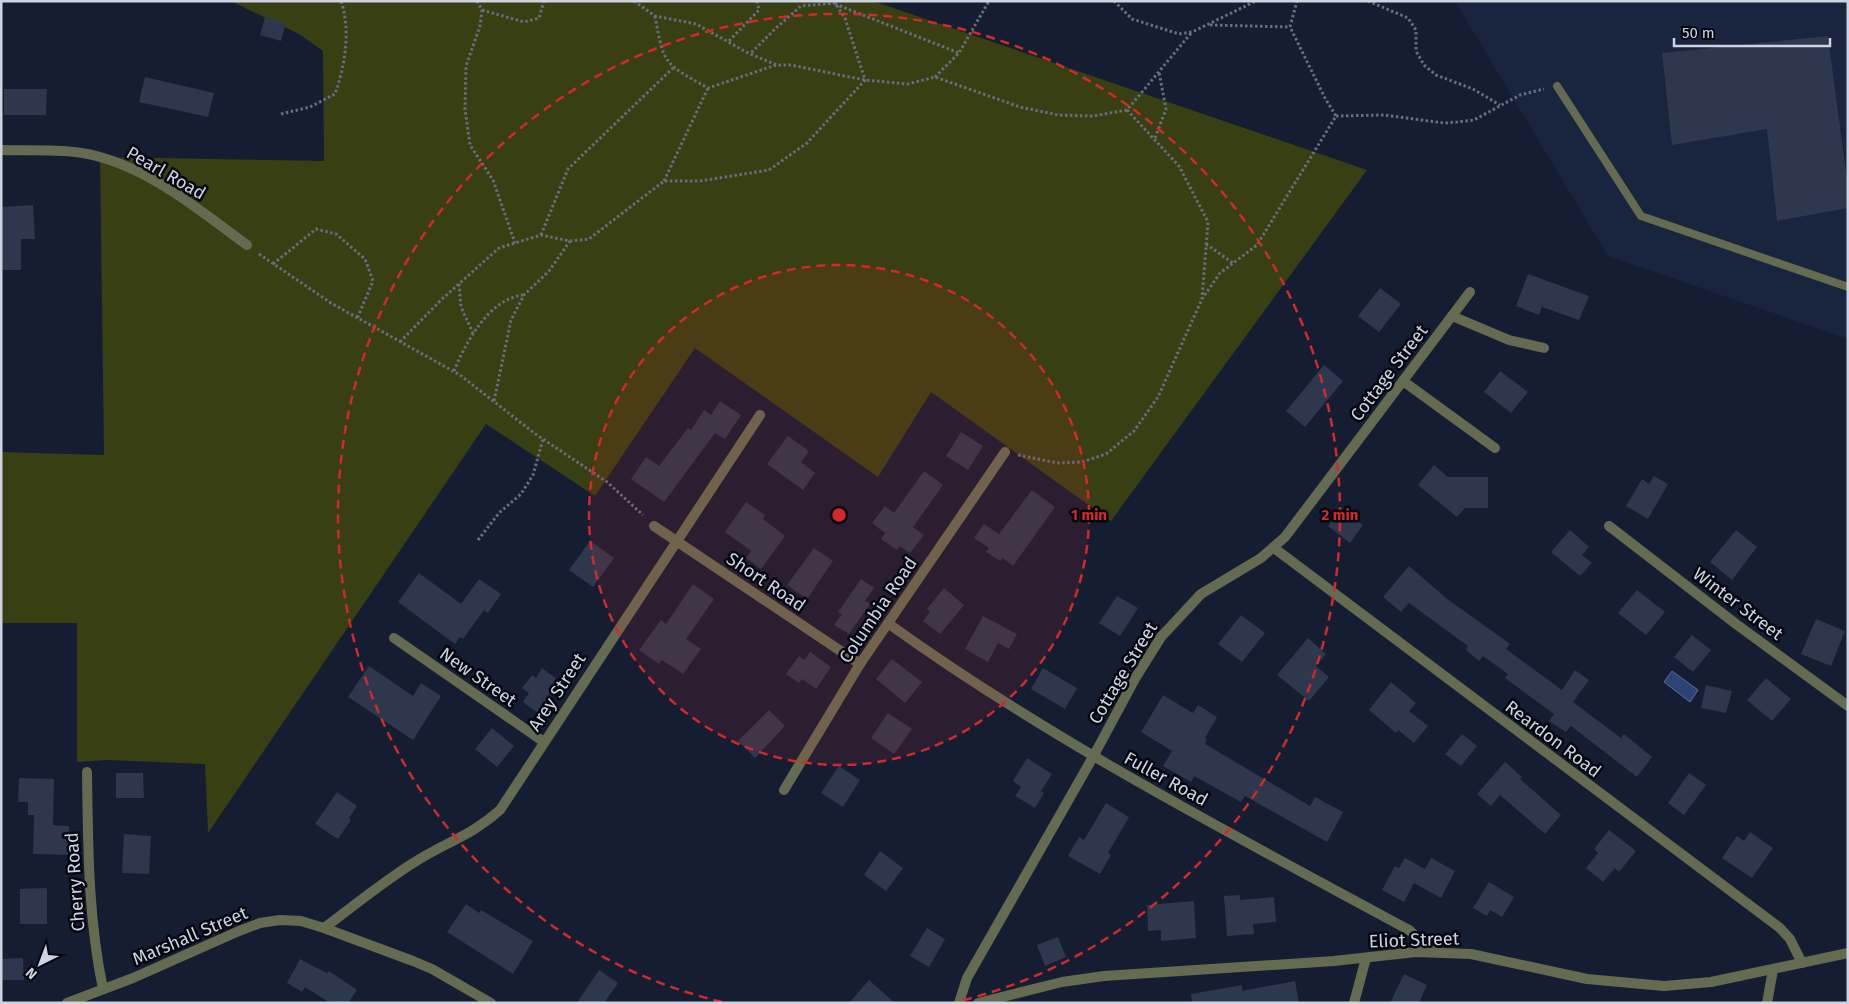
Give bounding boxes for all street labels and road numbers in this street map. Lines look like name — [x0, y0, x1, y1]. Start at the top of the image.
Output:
street label: Pearl Road — [122, 142, 210, 204]
street label: Cottage Street — [1346, 320, 1433, 426]
street label: Short Road — [722, 548, 810, 616]
street label: Columbia Road — [834, 553, 922, 667]
street label: Winter Street — [1689, 563, 1788, 645]
street label: Cottage Street — [1084, 618, 1162, 728]
street label: New Street — [435, 643, 521, 712]
street label: Arey Street — [524, 648, 591, 735]
street label: Reardon Road — [1501, 696, 1605, 782]
street label: Fuller Road — [1120, 747, 1212, 811]
street label: Cherry Road — [61, 832, 89, 932]
street label: Marshall Street — [129, 902, 251, 970]
street label: Eliot Street — [1368, 927, 1460, 953]

